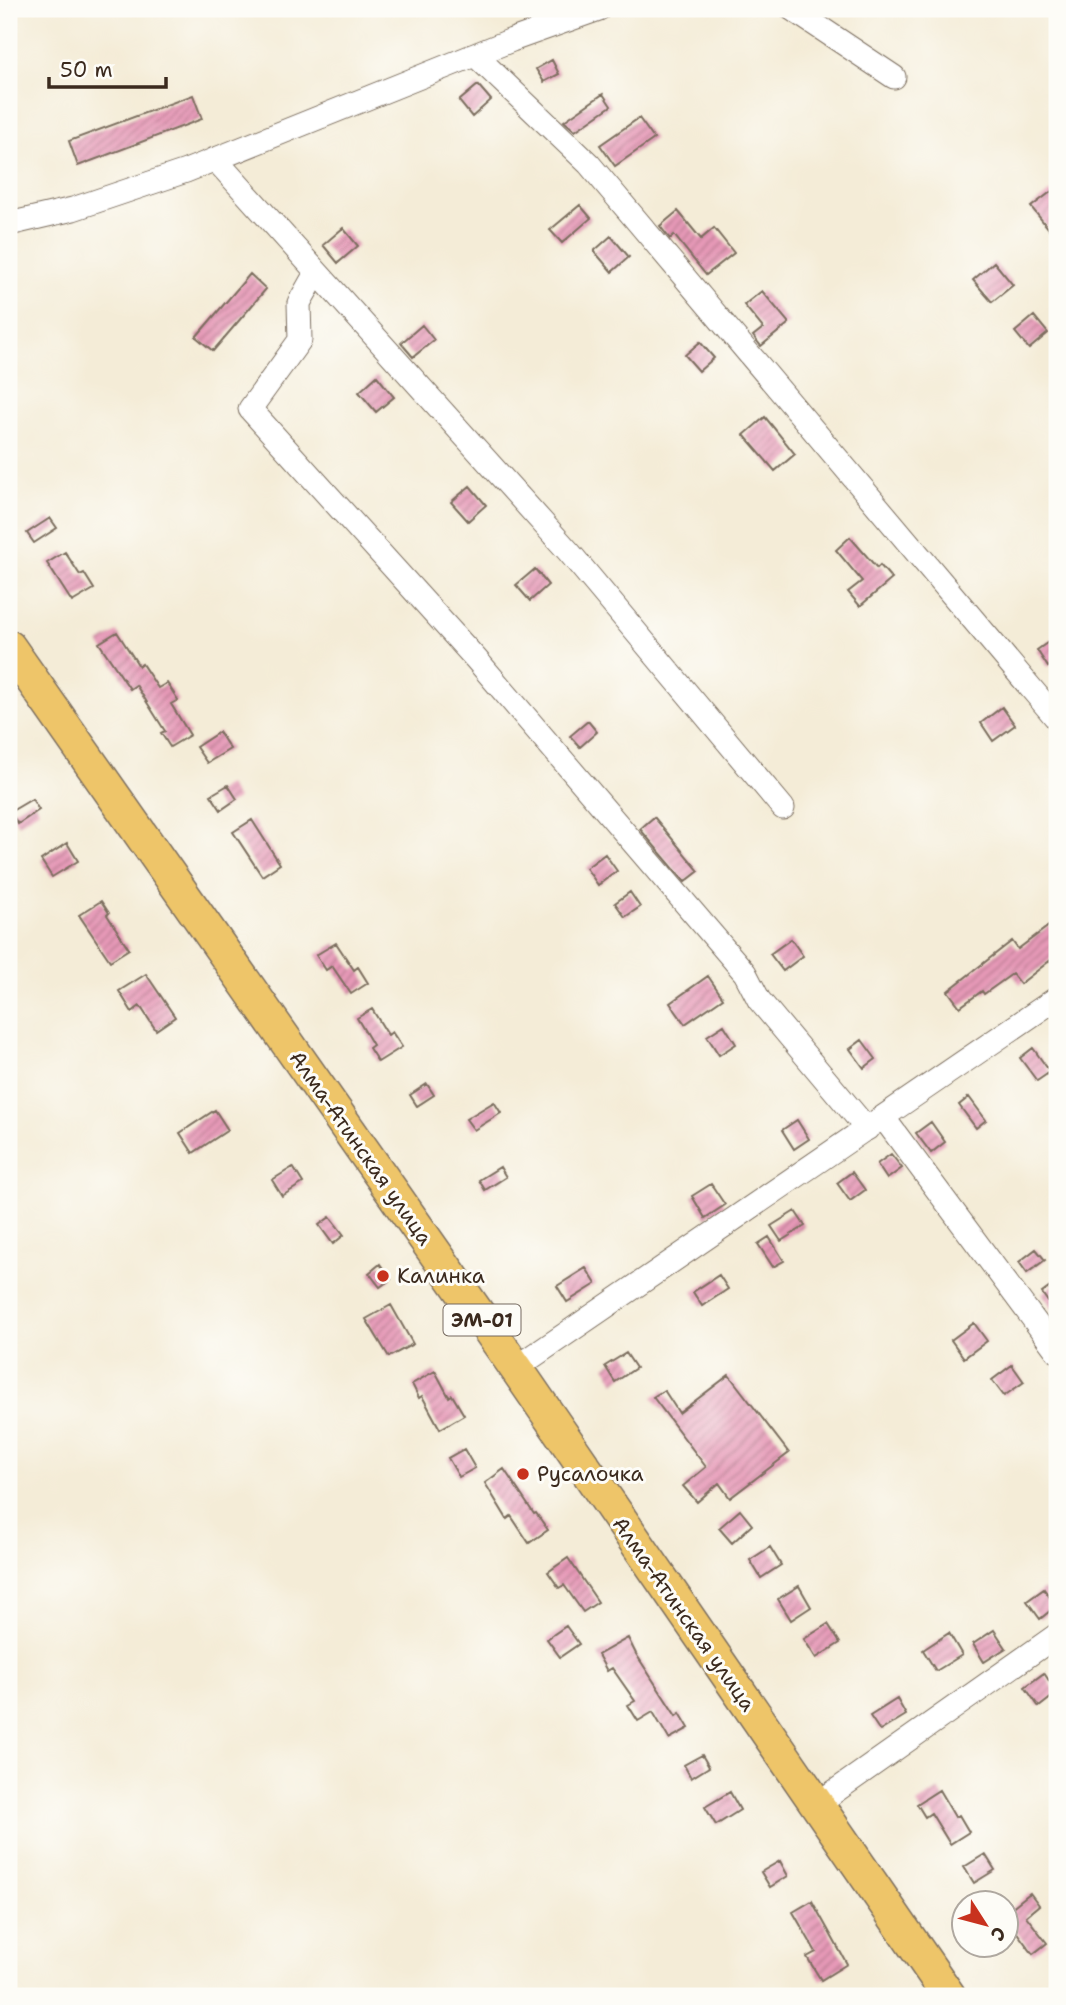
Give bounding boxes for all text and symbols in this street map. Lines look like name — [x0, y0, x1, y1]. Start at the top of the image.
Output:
scale bar — [49, 46, 166, 90]
text: 50 m — [60, 56, 113, 84]
street label: Алма-Атинская улица — [283, 1045, 439, 1251]
place label: Калинка — [397, 1262, 485, 1290]
marker: Калинка — [375, 1268, 391, 1284]
road number: ЭМ-01 — [444, 1304, 520, 1336]
place label: Русалочка — [537, 1460, 644, 1488]
marker: Русалочка — [515, 1466, 531, 1482]
street label: Алма-Атинская улица — [606, 1511, 762, 1717]
north arrow — [950, 1890, 1020, 1960]
text: С — [985, 1922, 1012, 1946]

